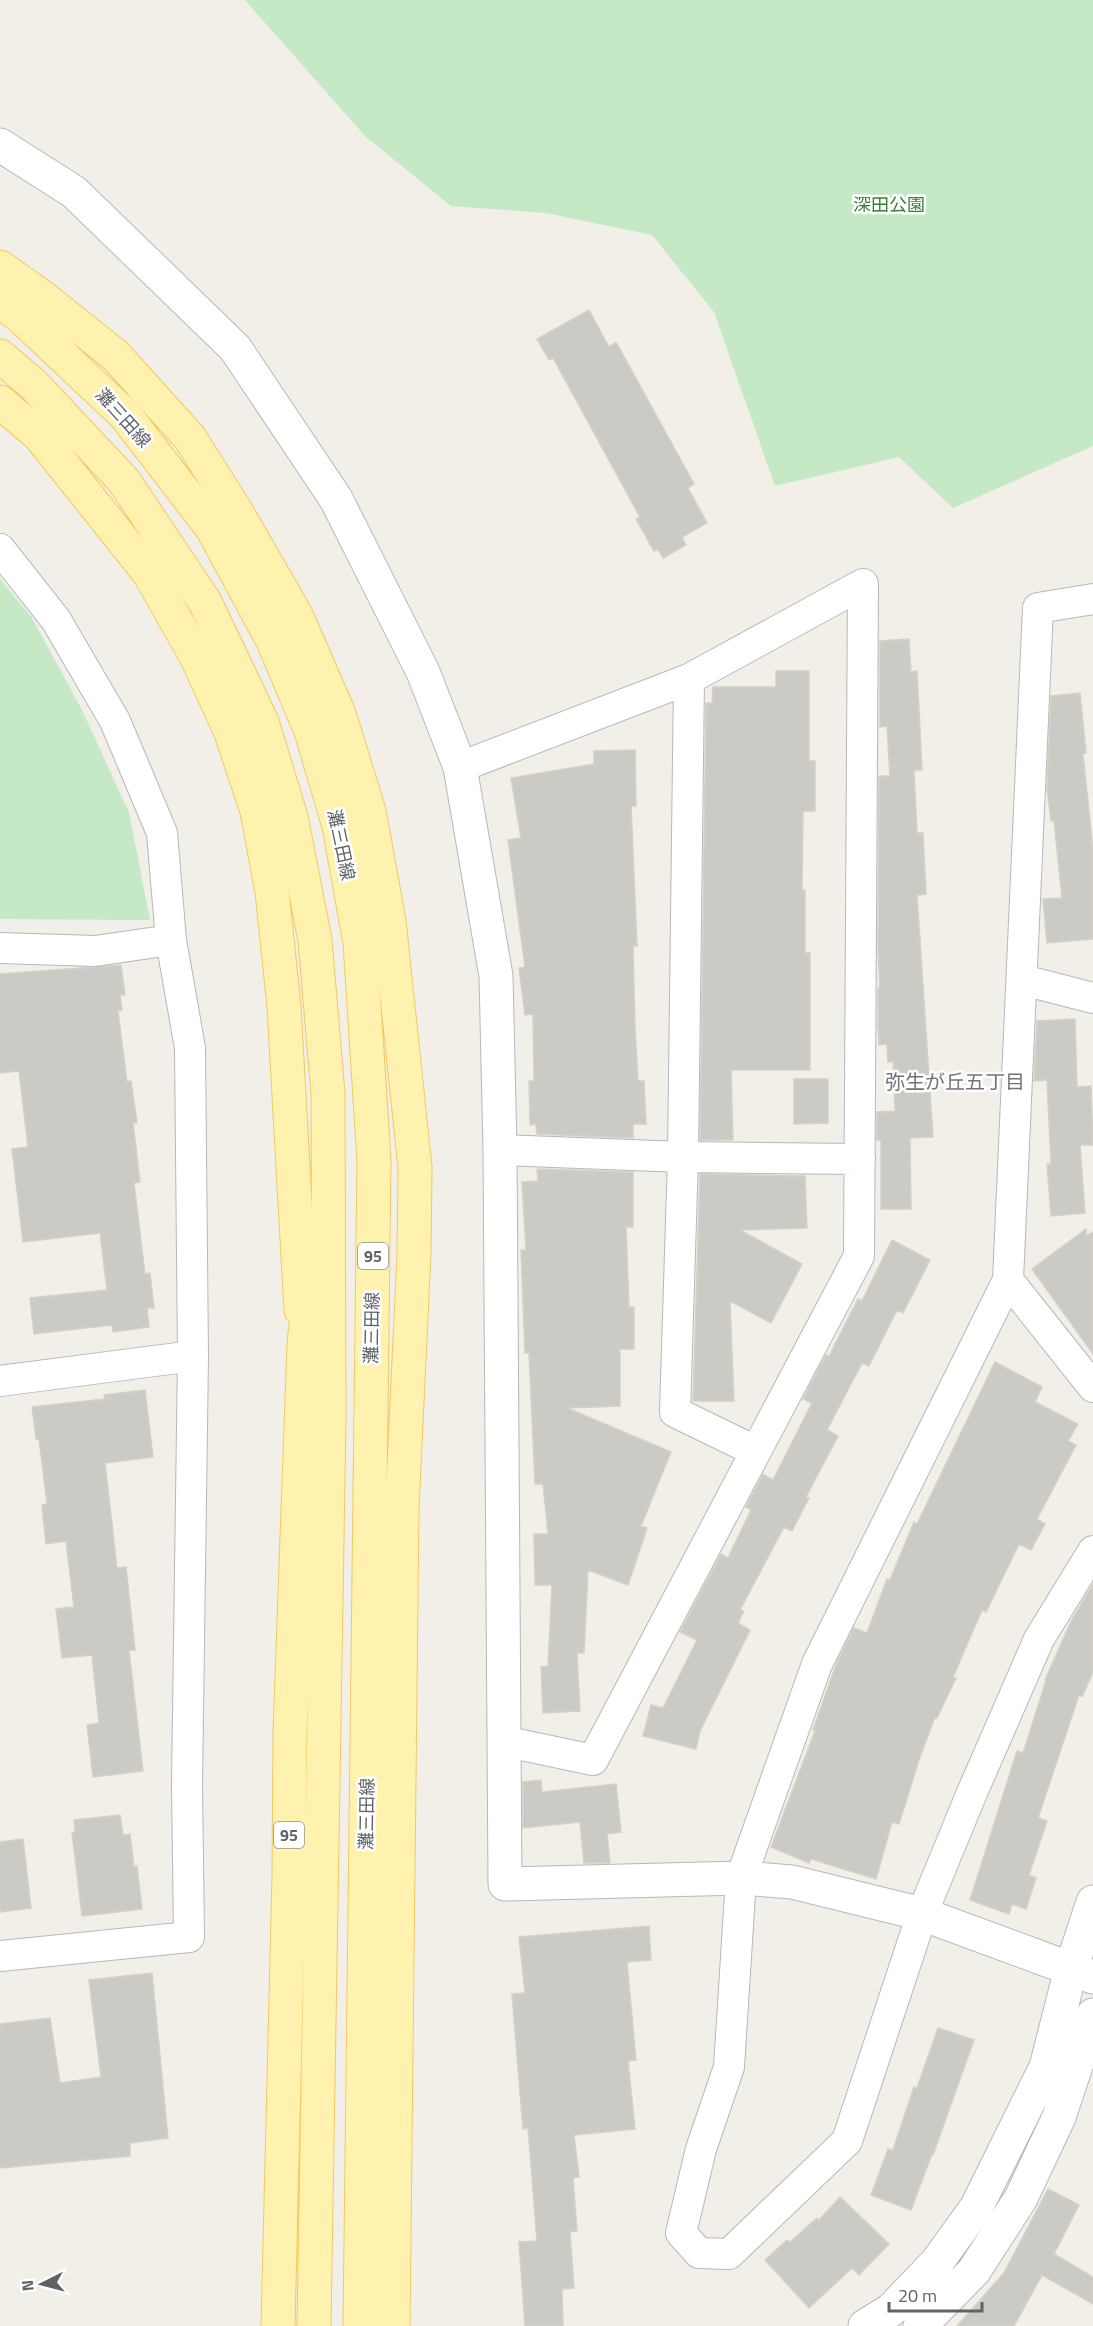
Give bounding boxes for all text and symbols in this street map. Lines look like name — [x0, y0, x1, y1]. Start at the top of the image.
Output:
park label: 深田公園 — [853, 191, 925, 218]
street label: 灘三田線 — [89, 382, 157, 453]
street label: 灘三田線 — [321, 807, 362, 883]
district label: 弥生が丘五丁目 — [885, 1066, 1025, 1097]
road number: 95 — [358, 1243, 388, 1269]
street label: 灘三田線 — [357, 1292, 386, 1364]
street label: 灘三田線 — [352, 1778, 381, 1850]
road number: 95 — [274, 1822, 304, 1848]
north arrow — [12, 2254, 72, 2314]
scale bar — [889, 2275, 982, 2313]
text: N — [15, 2279, 40, 2292]
text: 20 m — [898, 2282, 937, 2309]

